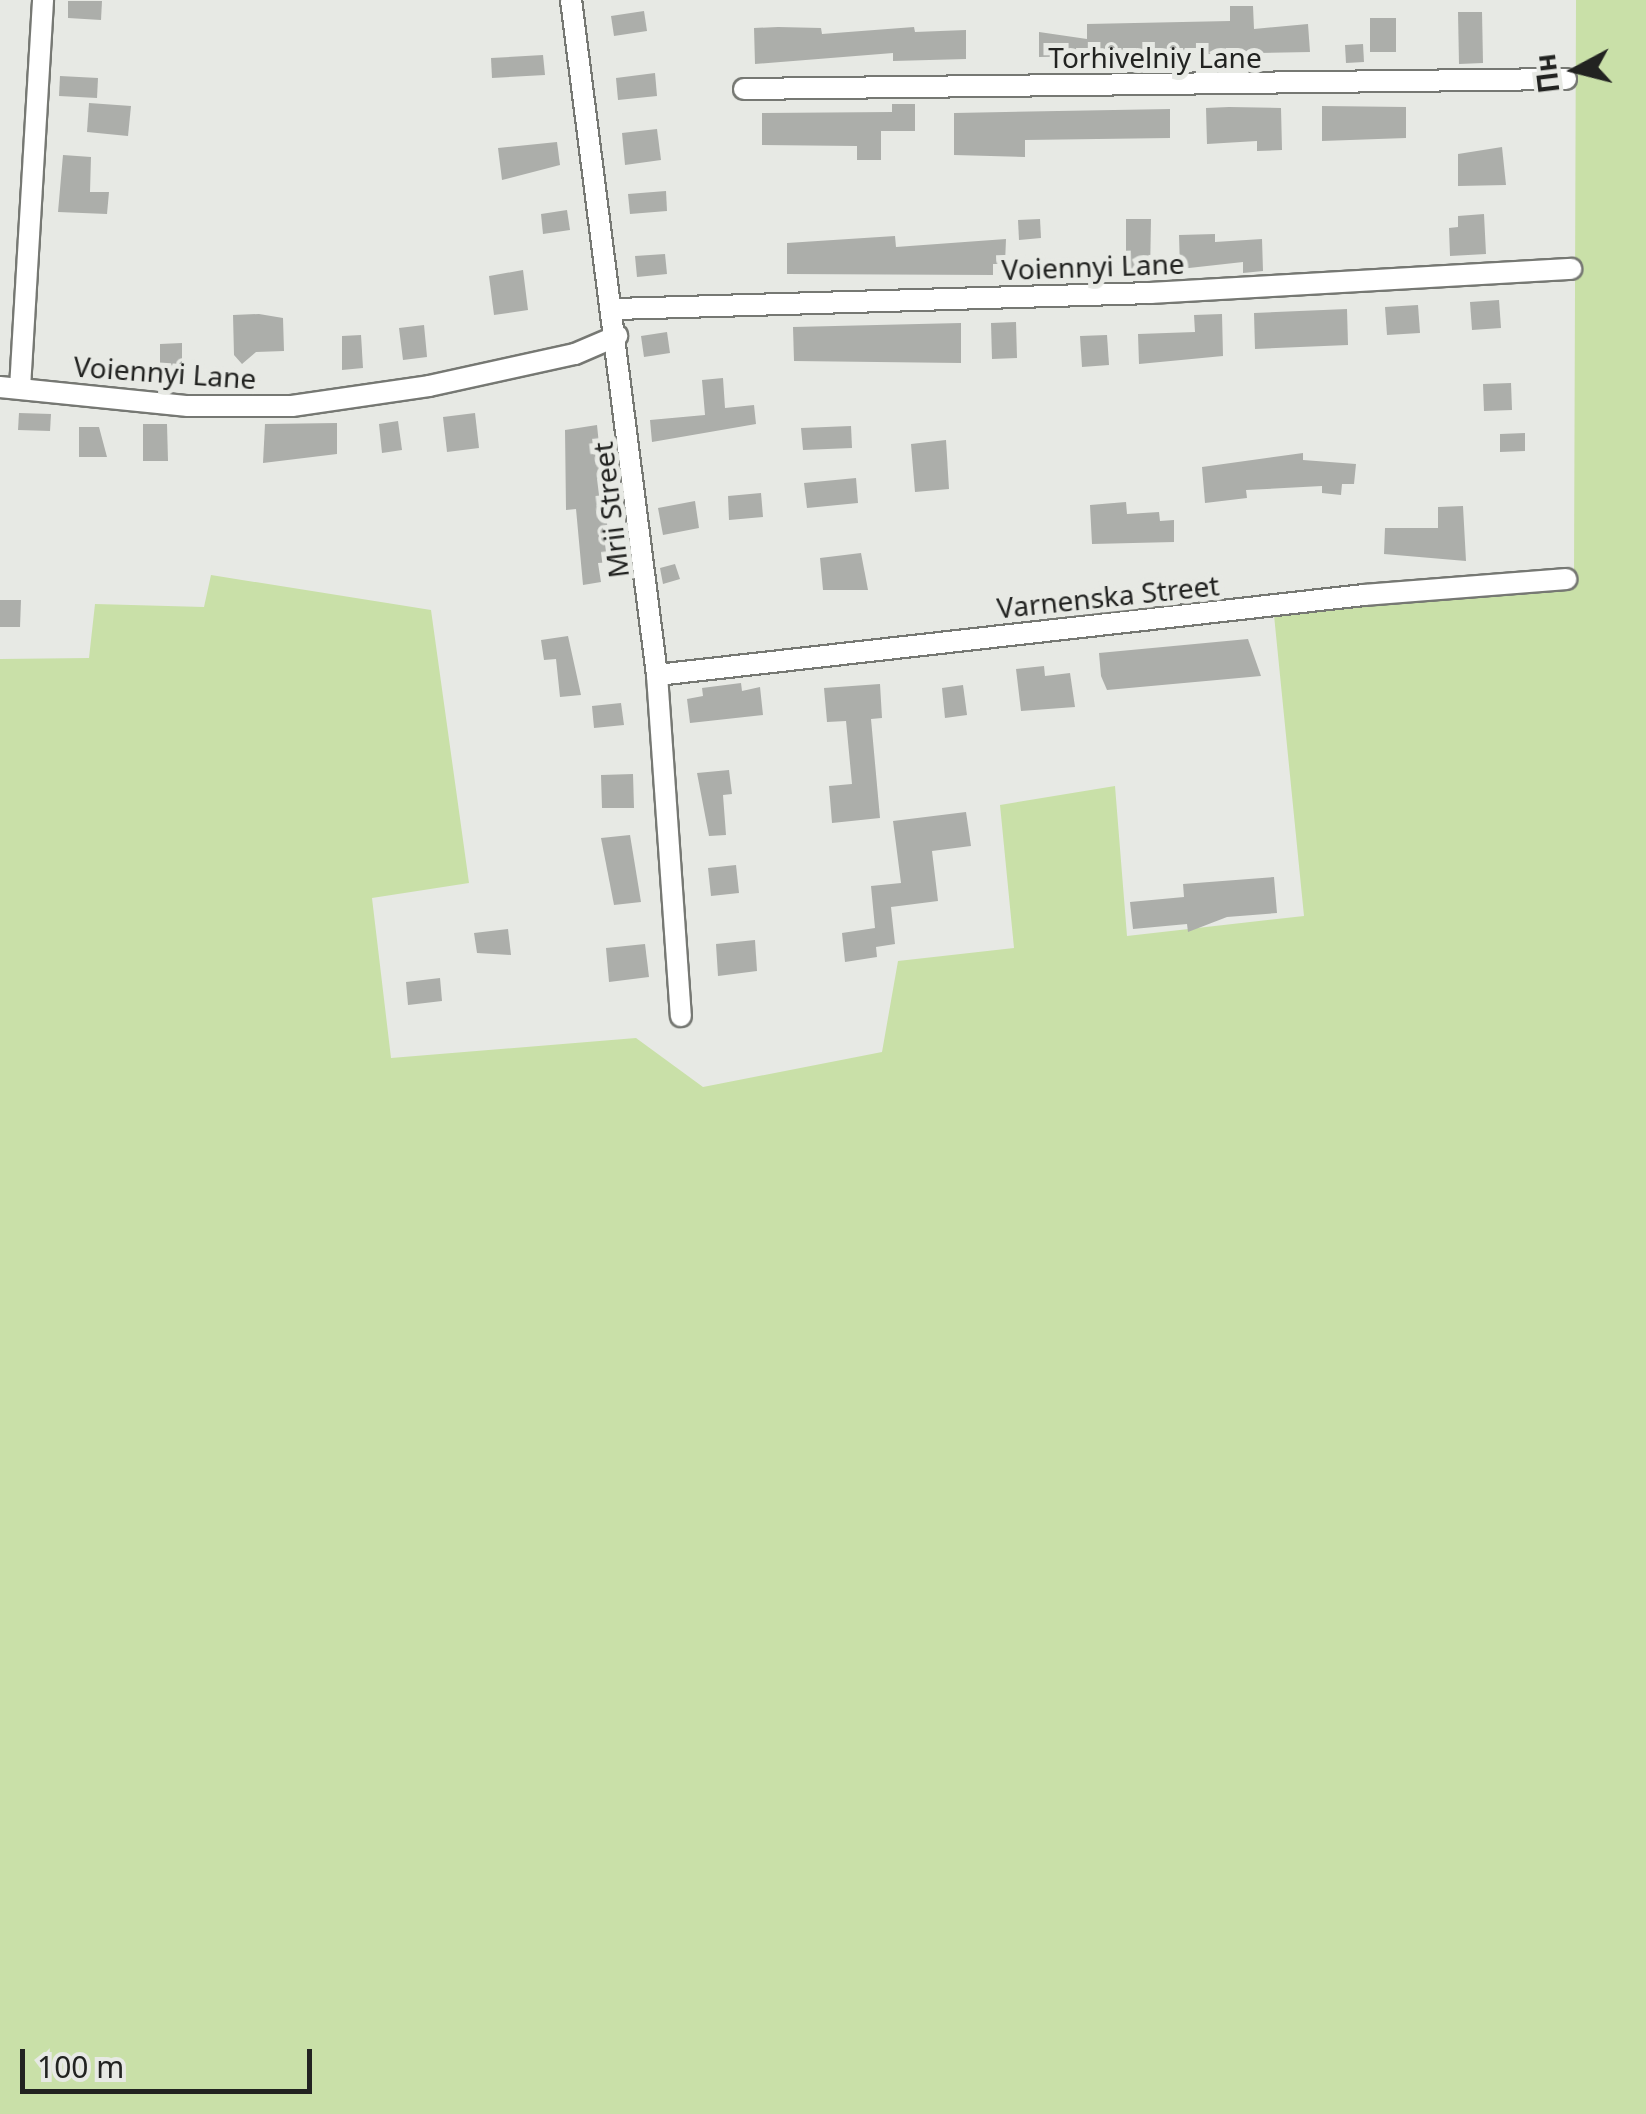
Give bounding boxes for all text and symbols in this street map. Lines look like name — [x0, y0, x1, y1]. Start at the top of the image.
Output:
north arrow — [1526, 20, 1626, 120]
street label: Torhivelniy Lane — [1048, 40, 1262, 74]
text: Пн — [1525, 52, 1568, 96]
street label: Voiennyi Lane — [1001, 246, 1185, 286]
street label: Voiennyi Lane — [73, 349, 257, 395]
street label: Mrii Street — [585, 440, 635, 580]
street label: Varnenska Street — [995, 568, 1221, 624]
scale bar — [25, 2029, 318, 2091]
text: 100 m — [37, 2046, 124, 2087]

